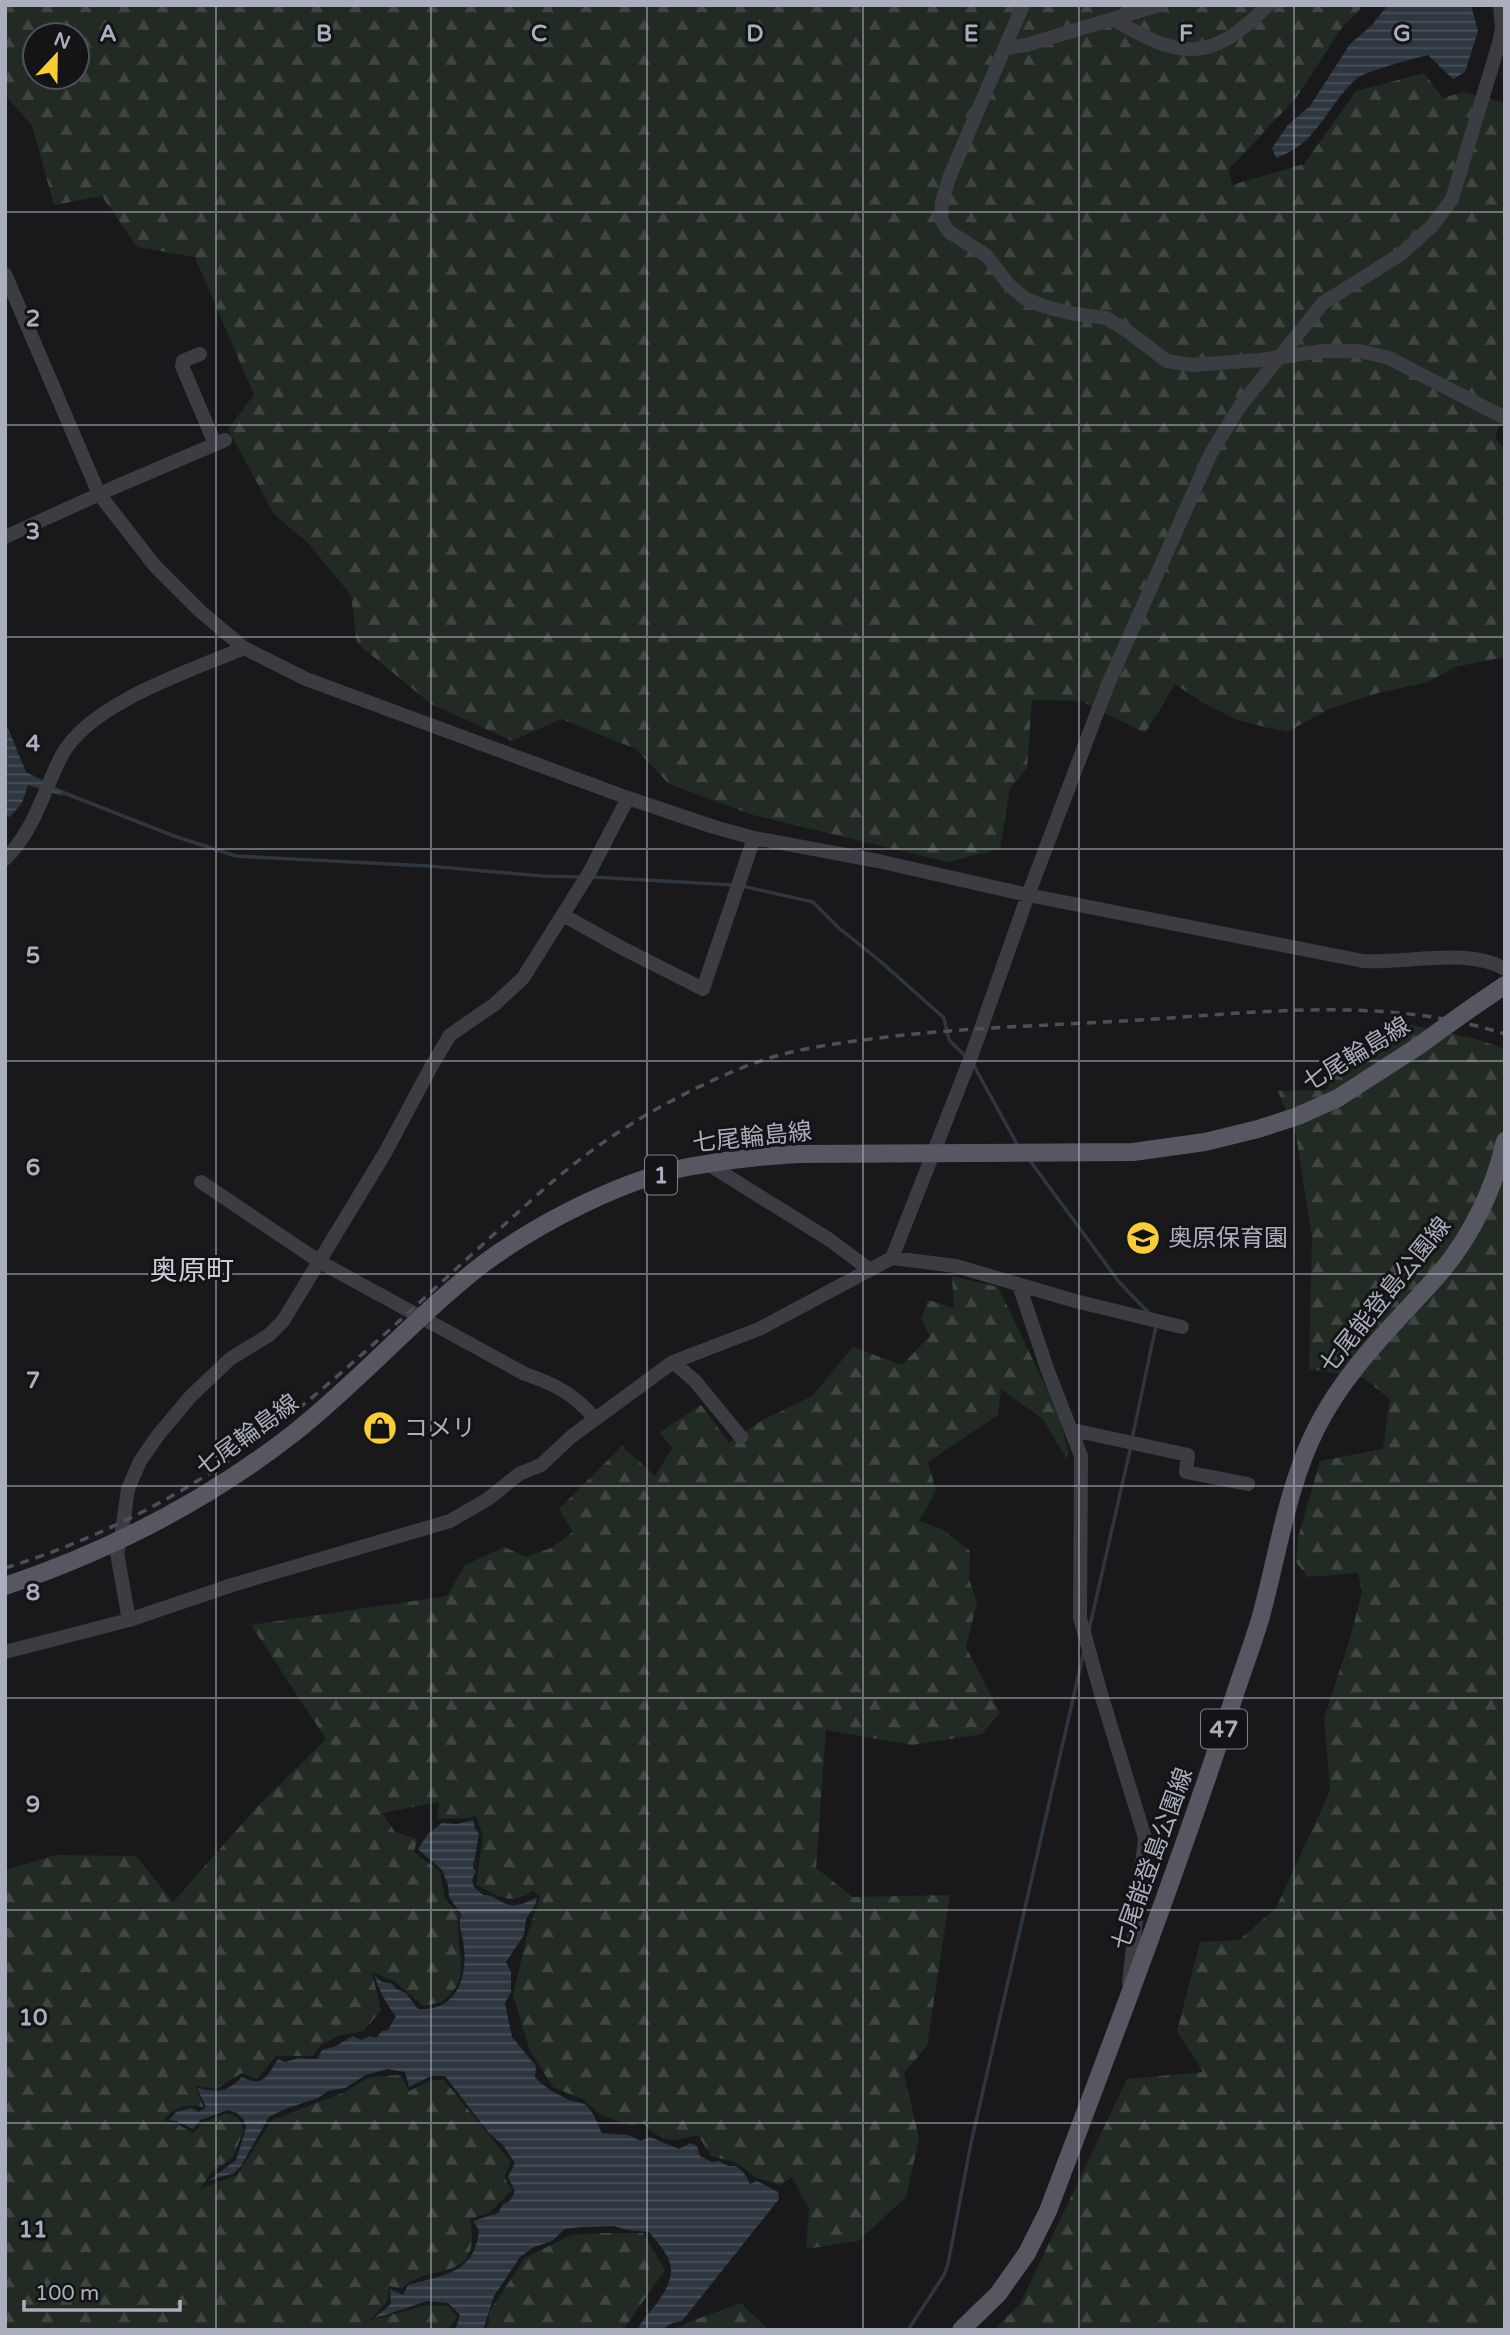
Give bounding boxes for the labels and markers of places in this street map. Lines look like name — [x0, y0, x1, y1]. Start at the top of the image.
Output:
school or university icon: 奥原保育園 — [1124, 1219, 1162, 1257]
place label: 奥原保育園 — [1168, 1224, 1288, 1253]
shop icon: コメリ — [361, 1409, 399, 1447]
place label: コメリ — [404, 1414, 476, 1443]

